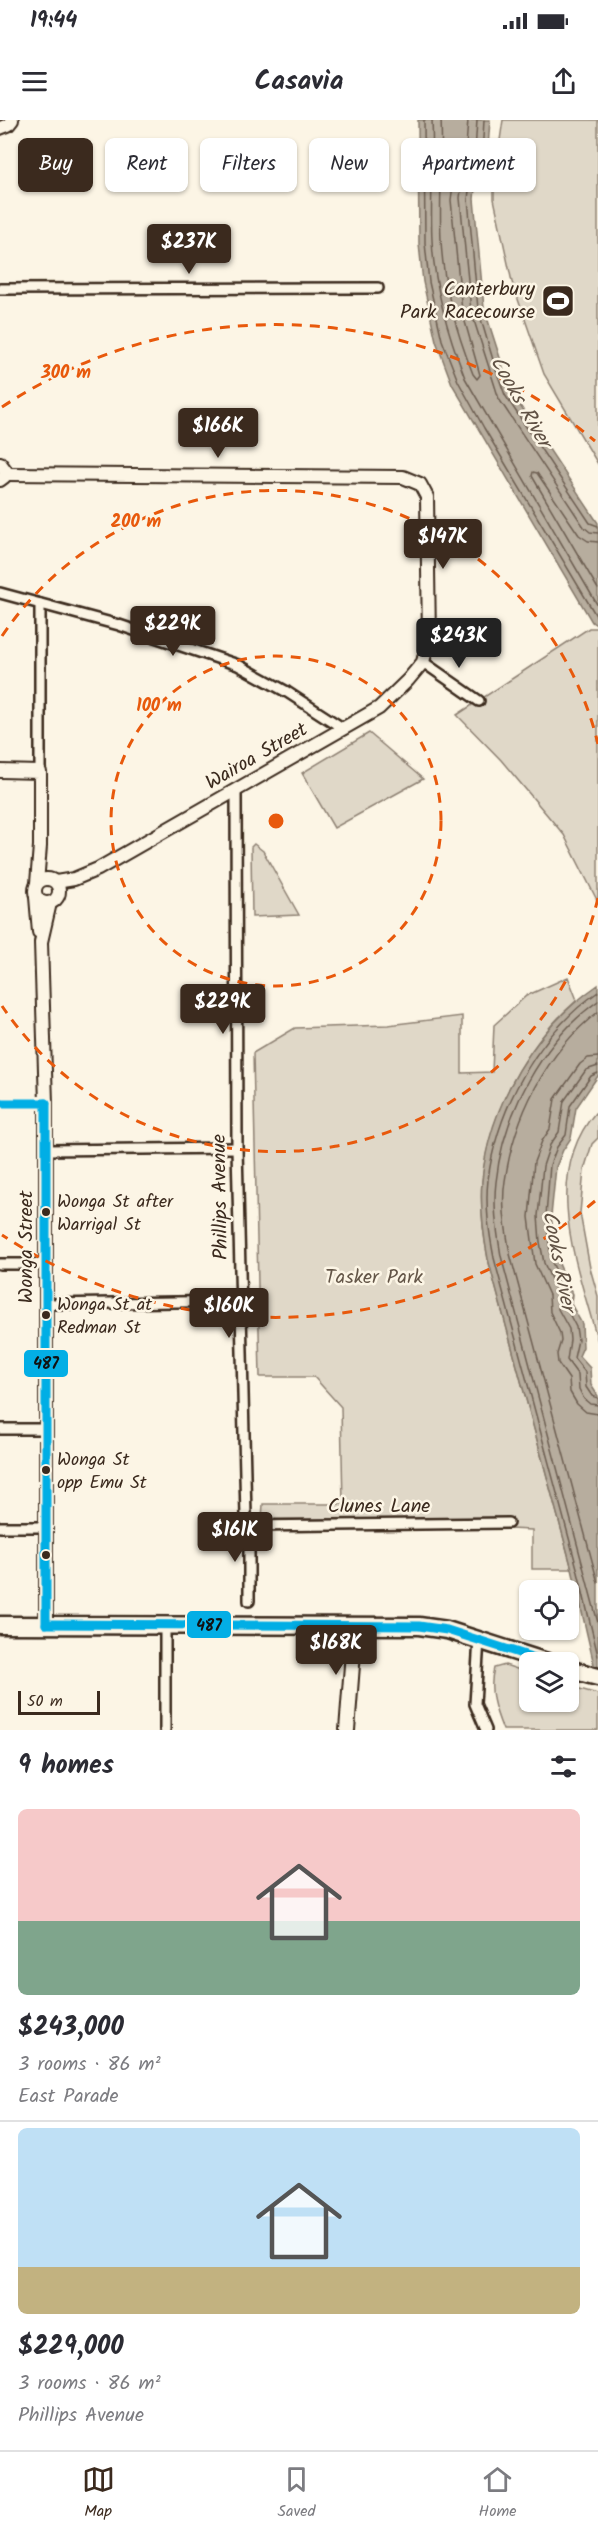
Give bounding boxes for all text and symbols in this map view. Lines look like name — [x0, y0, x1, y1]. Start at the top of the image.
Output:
text: 19:44 — [30, 4, 77, 39]
text: Casavia — [255, 60, 344, 103]
icon: menu — [18, 65, 51, 98]
icon: share — [547, 65, 580, 98]
chip: Buy — [18, 138, 93, 192]
chip: Rent — [105, 138, 188, 192]
chip: Filters — [200, 138, 297, 192]
chip: New — [309, 138, 389, 192]
chip: Apartment — [401, 138, 536, 192]
pin: $237K — [147, 224, 231, 275]
text: $237K — [161, 227, 217, 259]
place label: Canterbury Park Racecourse — [400, 274, 536, 329]
sports icon: Canterbury Park Racecourse — [540, 283, 576, 319]
water label: Cooks River — [480, 350, 562, 458]
text: 300 m — [40, 359, 91, 388]
pin: $166K — [176, 408, 260, 459]
text: $166K — [192, 411, 244, 443]
text: 200 m — [111, 508, 162, 537]
pin: $147K — [401, 519, 485, 570]
text: $147K — [418, 522, 468, 554]
pin: $229K — [131, 606, 215, 657]
text: $229K — [144, 609, 202, 641]
pin: $243K — [417, 618, 501, 669]
text: $243K — [430, 621, 488, 653]
text: 100 m — [136, 692, 182, 721]
street label: Wairoa Street — [200, 715, 314, 799]
centre of rings — [266, 811, 286, 831]
pin: $229K — [181, 984, 265, 1035]
text: $229K — [194, 987, 252, 1019]
street label: Phillips Avenue — [204, 1134, 238, 1260]
place label: Wonga St after Warrigal St — [57, 1188, 174, 1240]
street label: Wonga Street — [11, 1190, 43, 1303]
marker: Wonga St after Warrigal St — [40, 1206, 52, 1218]
water label: Cooks River — [532, 1208, 585, 1318]
park label: Tasker Park — [325, 1262, 424, 1294]
pin: $160K — [187, 1288, 271, 1339]
place label: Wonga St at Redman St — [57, 1291, 153, 1343]
text: $160K — [203, 1291, 255, 1323]
marker: Wonga St at Redman St — [40, 1309, 52, 1321]
line badge: 487 — [23, 1349, 69, 1378]
text: 487 — [33, 1352, 59, 1377]
place label: Wonga St opp Emu St — [57, 1446, 148, 1498]
marker: Wonga St opp Emu St — [40, 1464, 52, 1476]
street label: Clunes Lane — [328, 1491, 430, 1523]
pin: $161K — [193, 1512, 277, 1563]
text: $161K — [212, 1515, 258, 1547]
unlabelled marker — [40, 1549, 52, 1561]
map controls — [519, 1580, 579, 1712]
button: locate — [519, 1580, 579, 1640]
line badge: 487 — [186, 1610, 232, 1639]
text: 487 — [196, 1614, 222, 1639]
pin: $168K — [294, 1625, 378, 1676]
text: $168K — [310, 1628, 362, 1660]
button: layers — [519, 1652, 579, 1712]
scale bar — [18, 1688, 100, 1716]
text: 50 m — [27, 1689, 63, 1714]
text: 9 homes — [18, 1745, 114, 1787]
icon: filters — [547, 1750, 580, 1783]
icon: home — [245, 1848, 353, 1956]
text: $243,000 — [18, 2007, 124, 2049]
text: 3 rooms · 86 m² — [18, 2049, 161, 2081]
text: East Parade — [18, 2081, 119, 2113]
icon: home — [245, 2167, 353, 2275]
text: $229,000 — [18, 2326, 124, 2368]
text: 3 rooms · 86 m² — [18, 2368, 161, 2400]
text: Phillips Avenue — [18, 2400, 144, 2432]
tab: Map — [82, 2463, 115, 2524]
tab: Saved — [278, 2463, 316, 2524]
tab: Home — [479, 2463, 516, 2524]

